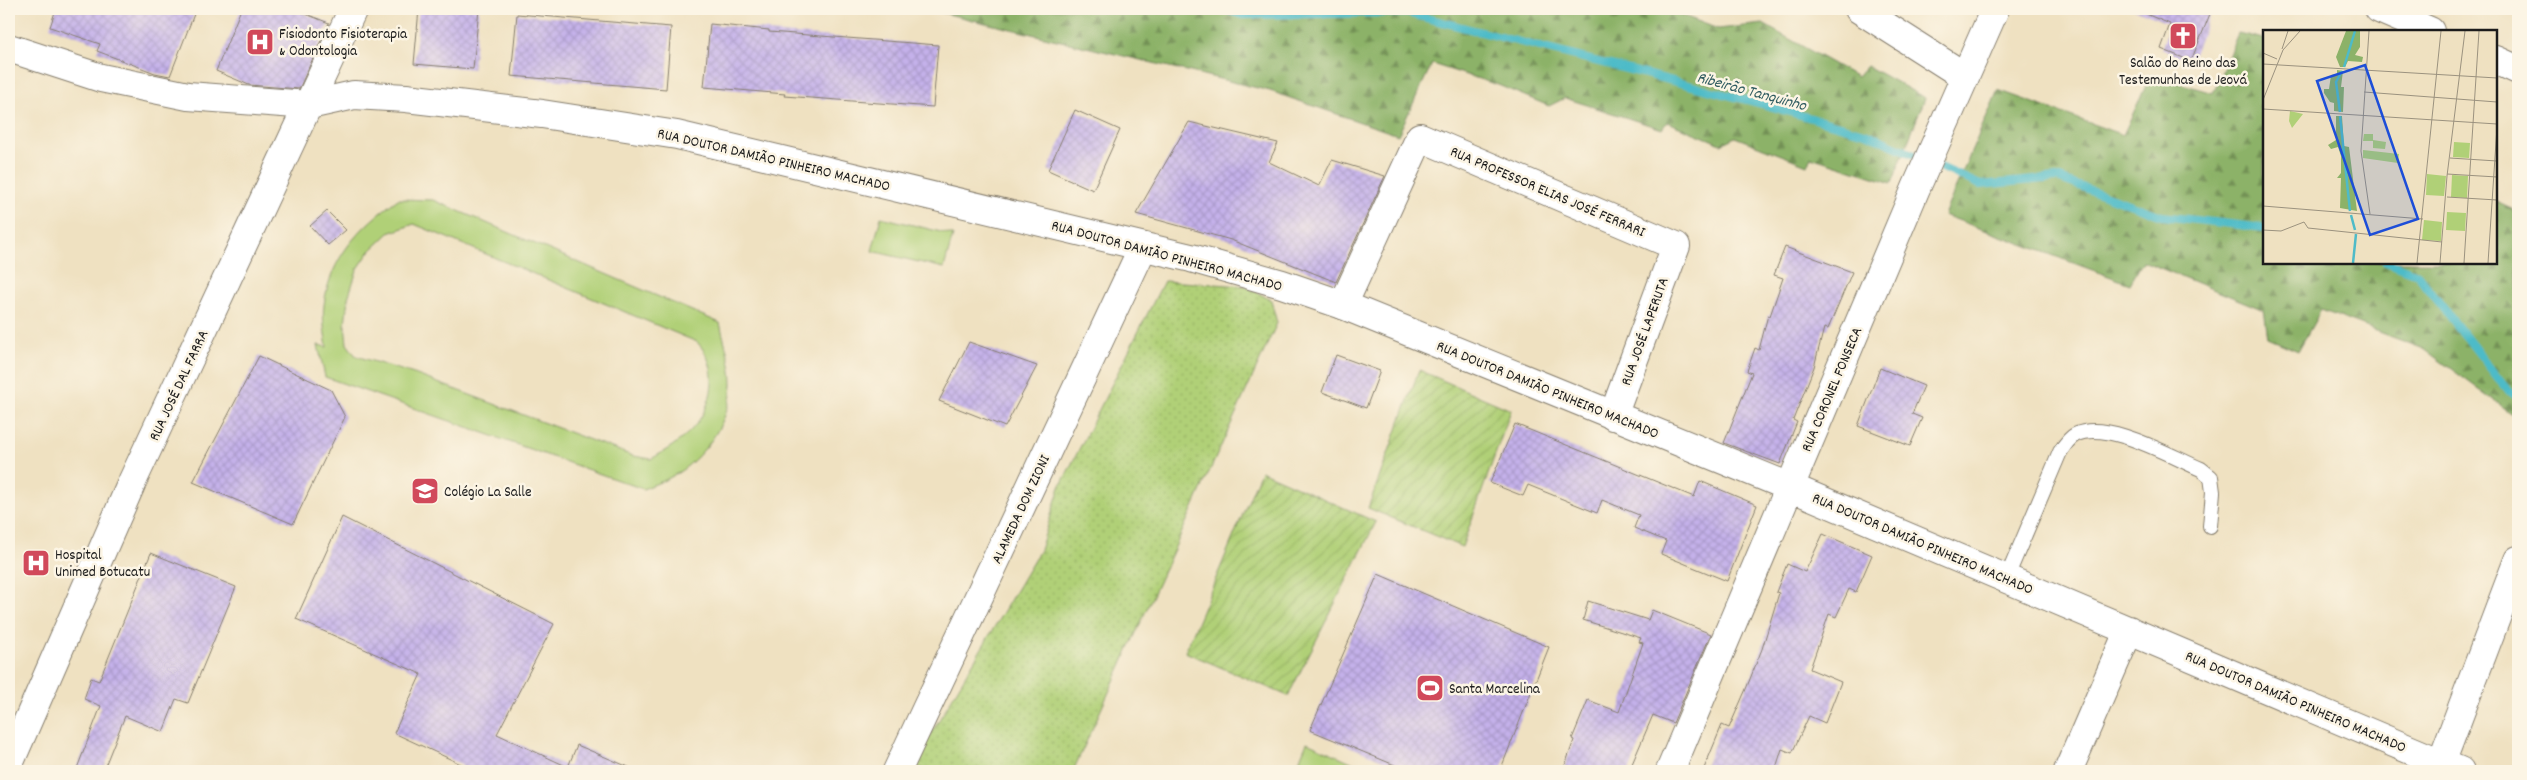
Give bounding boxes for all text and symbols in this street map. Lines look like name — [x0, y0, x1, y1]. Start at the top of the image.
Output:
church icon: Salão do Reino das Testemunhas de Jeová — [2168, 21, 2198, 51]
place label: Fisiodonto Fisioterapia & Odontologia — [279, 24, 408, 63]
hospital icon: Fisiodonto Fisioterapia & Odontologia — [245, 27, 275, 57]
inset map — [2263, 30, 2497, 264]
place label: Salão do Reino das Testemunhas de Jeová — [2119, 53, 2247, 92]
water label: Ribeirão Tanquinho — [1694, 67, 1809, 118]
street label: RUA DOUTOR DAMIÃO PINHEIRO MACHADO — [655, 123, 892, 198]
street label: RUA PROFESSOR ELIAS JOSÉ FERRARI — [1446, 142, 1648, 244]
street label: RUA DOUTOR DAMIÃO PINHEIRO MACHADO — [1049, 215, 1284, 298]
street label: RUA JOSÉ LAPERUTA — [1616, 274, 1676, 389]
street label: RUA CORONEL FONSECA — [1797, 324, 1869, 456]
street label: RUA JOSÉ DAL FARRA — [144, 327, 215, 445]
street label: RUA DOUTOR DAMIÃO PINHEIRO MACHADO — [1433, 336, 1662, 446]
street label: ALAMEDA DOM ZIONI — [987, 451, 1057, 568]
school or university icon: Colégio La Salle — [410, 476, 440, 506]
place label: Colégio La Salle — [444, 482, 532, 504]
street label: RUA DOUTOR DAMIÃO PINHEIRO MACHADO — [1808, 488, 2036, 602]
place label: Hospital Unimed Botucatu — [55, 545, 150, 584]
hospital icon: Hospital Unimed Botucatu — [21, 548, 51, 578]
street label: RUA DOUTOR DAMIÃO PINHEIRO MACHADO — [2181, 646, 2409, 760]
sports icon: Santa Marcelina — [1415, 673, 1445, 703]
place label: Santa Marcelina — [1449, 679, 1541, 701]

